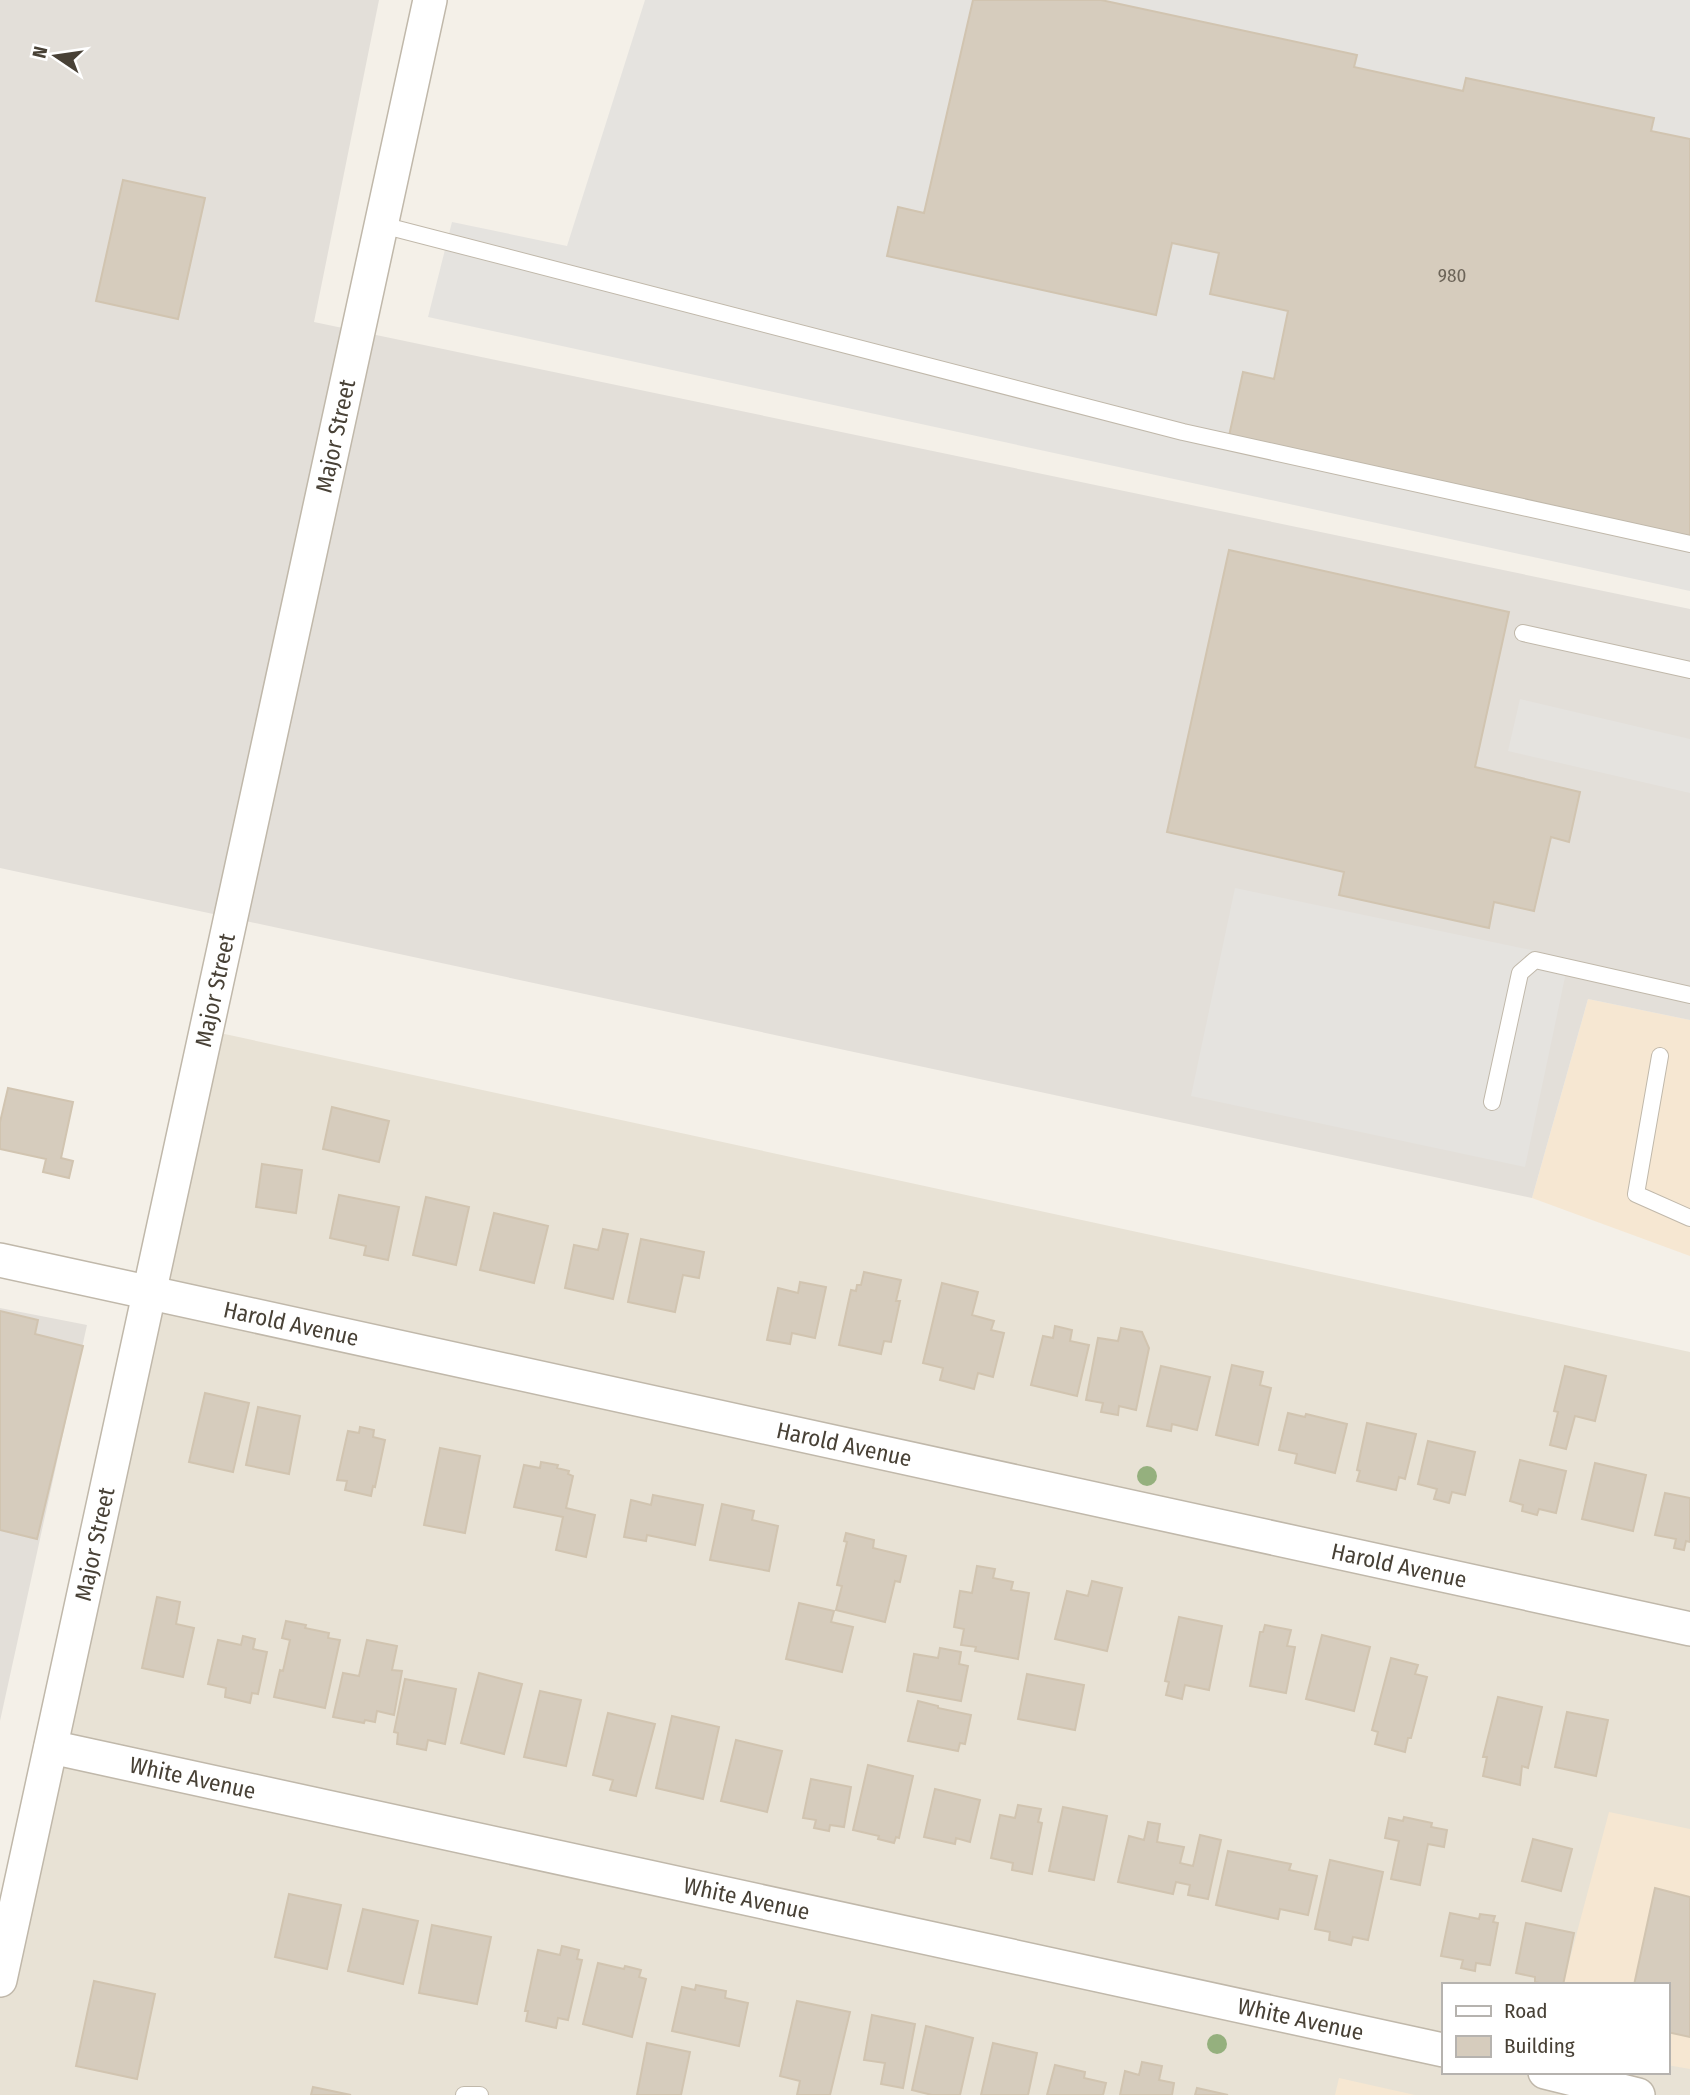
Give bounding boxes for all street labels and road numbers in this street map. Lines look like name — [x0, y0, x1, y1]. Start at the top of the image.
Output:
street label: Major Street — [309, 376, 361, 495]
street label: Major Street — [189, 930, 241, 1049]
street label: Harold Avenue — [221, 1295, 361, 1352]
street label: Harold Avenue — [774, 1416, 914, 1473]
street label: Major Street — [69, 1484, 121, 1604]
street label: Harold Avenue — [1329, 1537, 1469, 1594]
street label: White Avenue — [127, 1751, 258, 1805]
street label: White Avenue — [681, 1871, 812, 1926]
street label: White Avenue — [1235, 1992, 1366, 2046]

